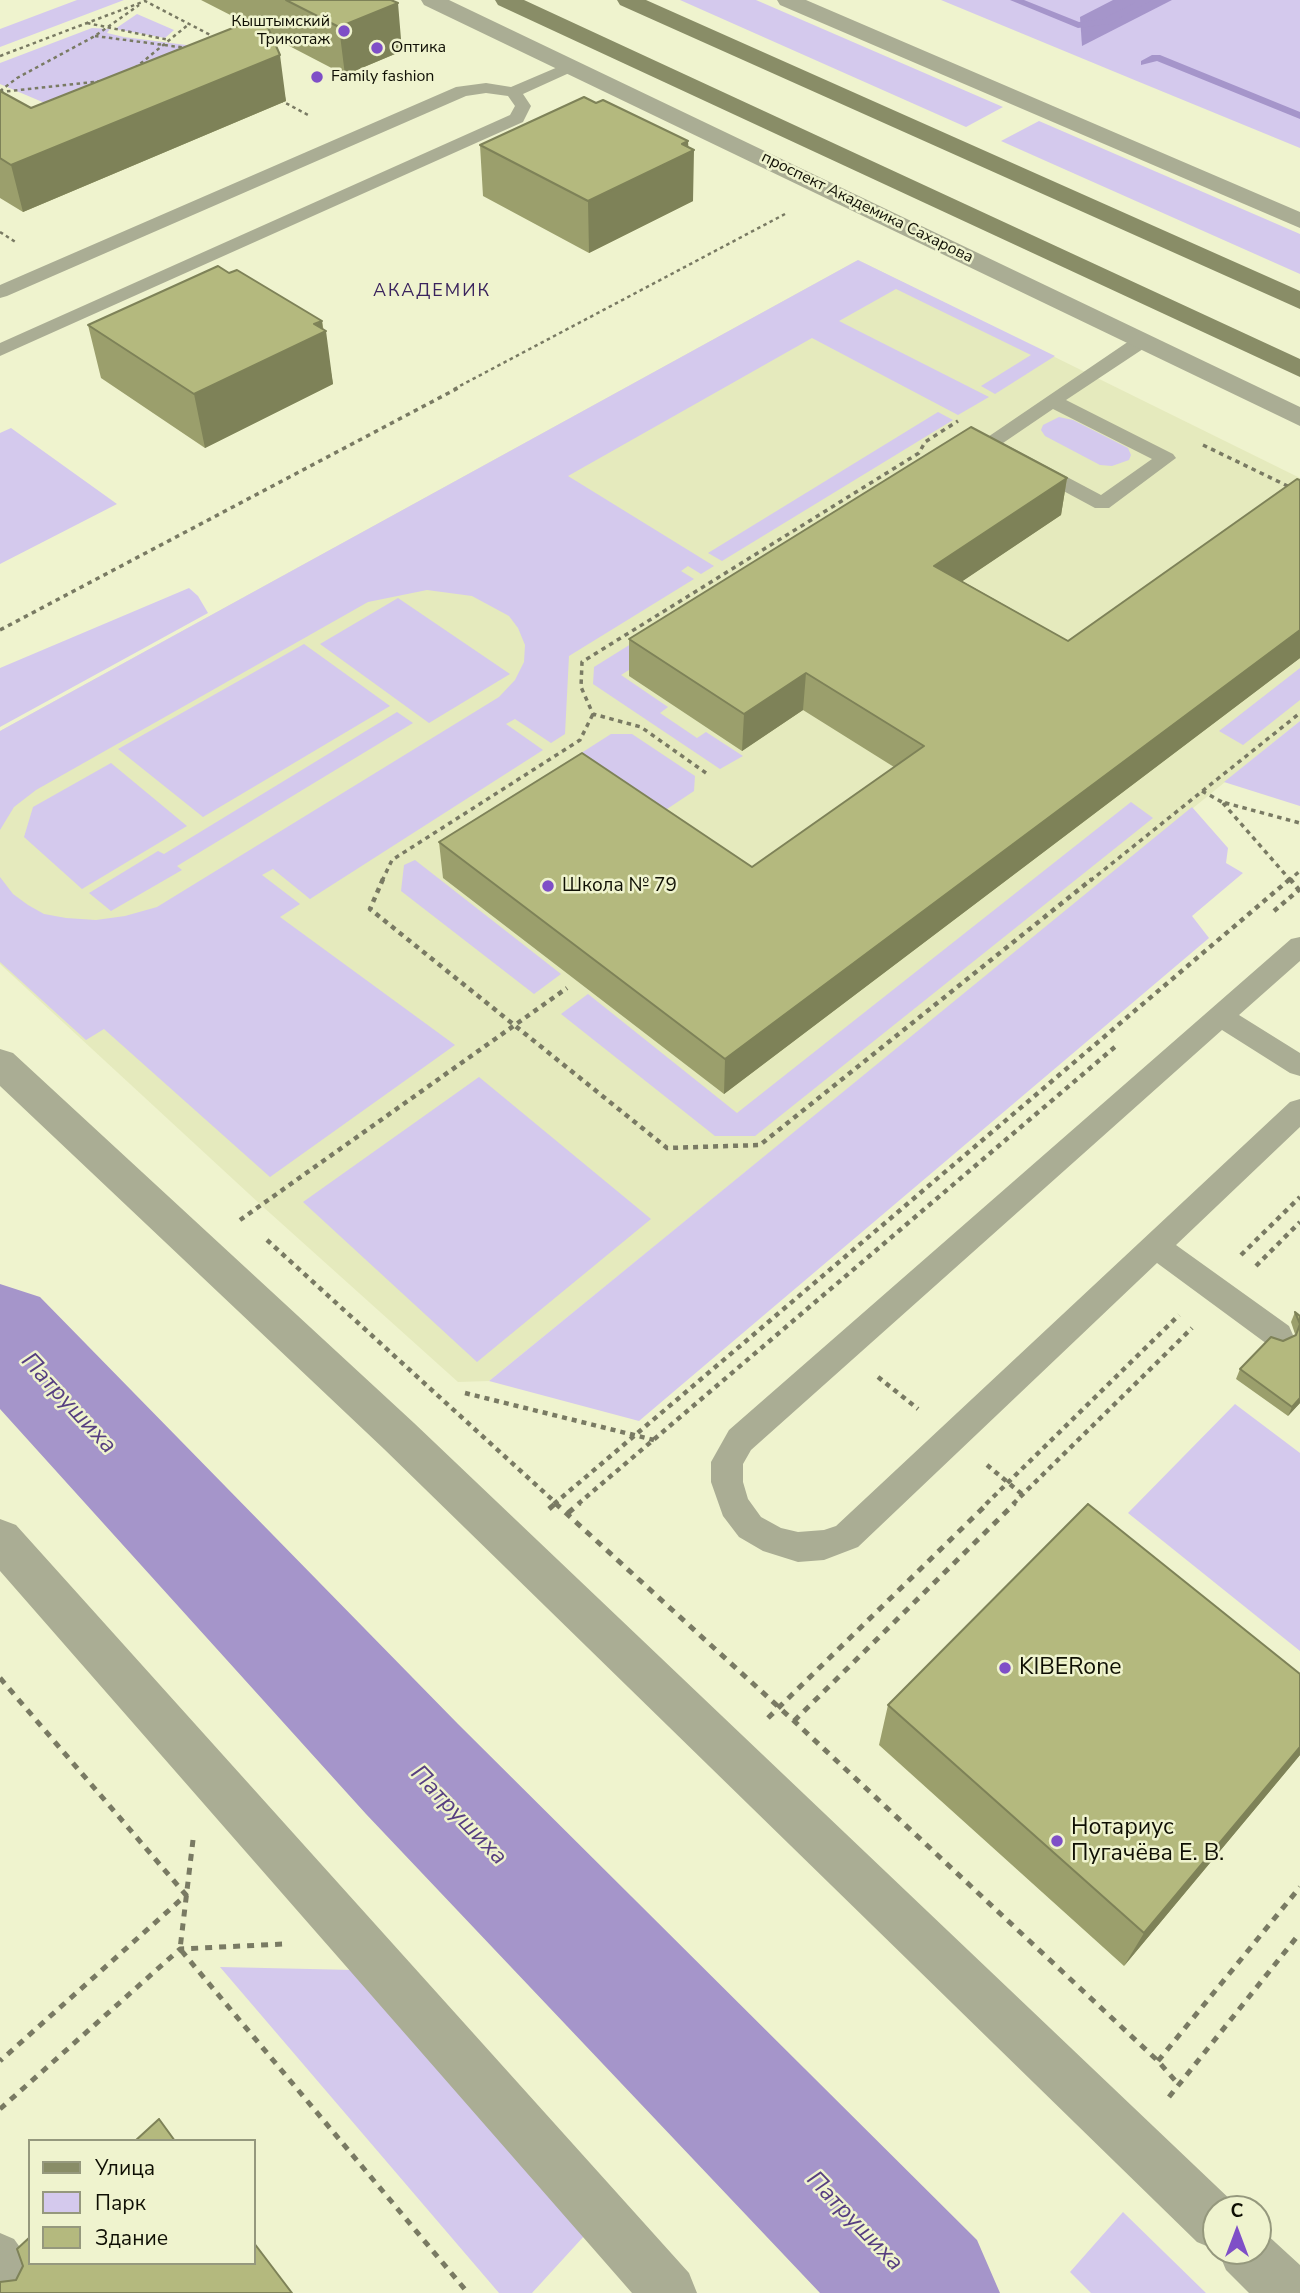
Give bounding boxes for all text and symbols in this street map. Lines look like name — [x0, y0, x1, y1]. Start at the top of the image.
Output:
place label: Кыштымский Трикотаж — [231, 12, 330, 50]
marker: Кыштымский Трикотаж — [336, 23, 352, 39]
place label: Оптика — [391, 38, 446, 58]
marker: Оптика — [369, 40, 385, 56]
place label: Family fashion — [331, 67, 434, 87]
marker: Family fashion — [309, 69, 325, 85]
street label: проспект Академика Сахарова — [758, 148, 976, 268]
district label: АКАДЕМИК — [374, 281, 490, 303]
place label: Школа № 79 — [562, 875, 677, 897]
marker: Школа № 79 — [540, 878, 556, 894]
water label: Патрушиха — [14, 1348, 122, 1460]
place label: KIBERone — [1019, 1654, 1121, 1682]
marker: KIBERone — [997, 1660, 1013, 1676]
water label: Патрушиха — [403, 1760, 513, 1872]
place label: Нотариус Пугачёва Е. В. — [1071, 1814, 1224, 1868]
marker: Нотариус Пугачёва Е. В. — [1049, 1833, 1065, 1849]
legend — [28, 2139, 256, 2265]
text: Улица — [95, 2154, 155, 2182]
water label: Патрушиха — [799, 2166, 909, 2278]
text: Парк — [95, 2189, 146, 2217]
north arrow — [1202, 2195, 1272, 2265]
text: С — [1231, 2198, 1243, 2224]
text: Здание — [95, 2224, 168, 2252]

